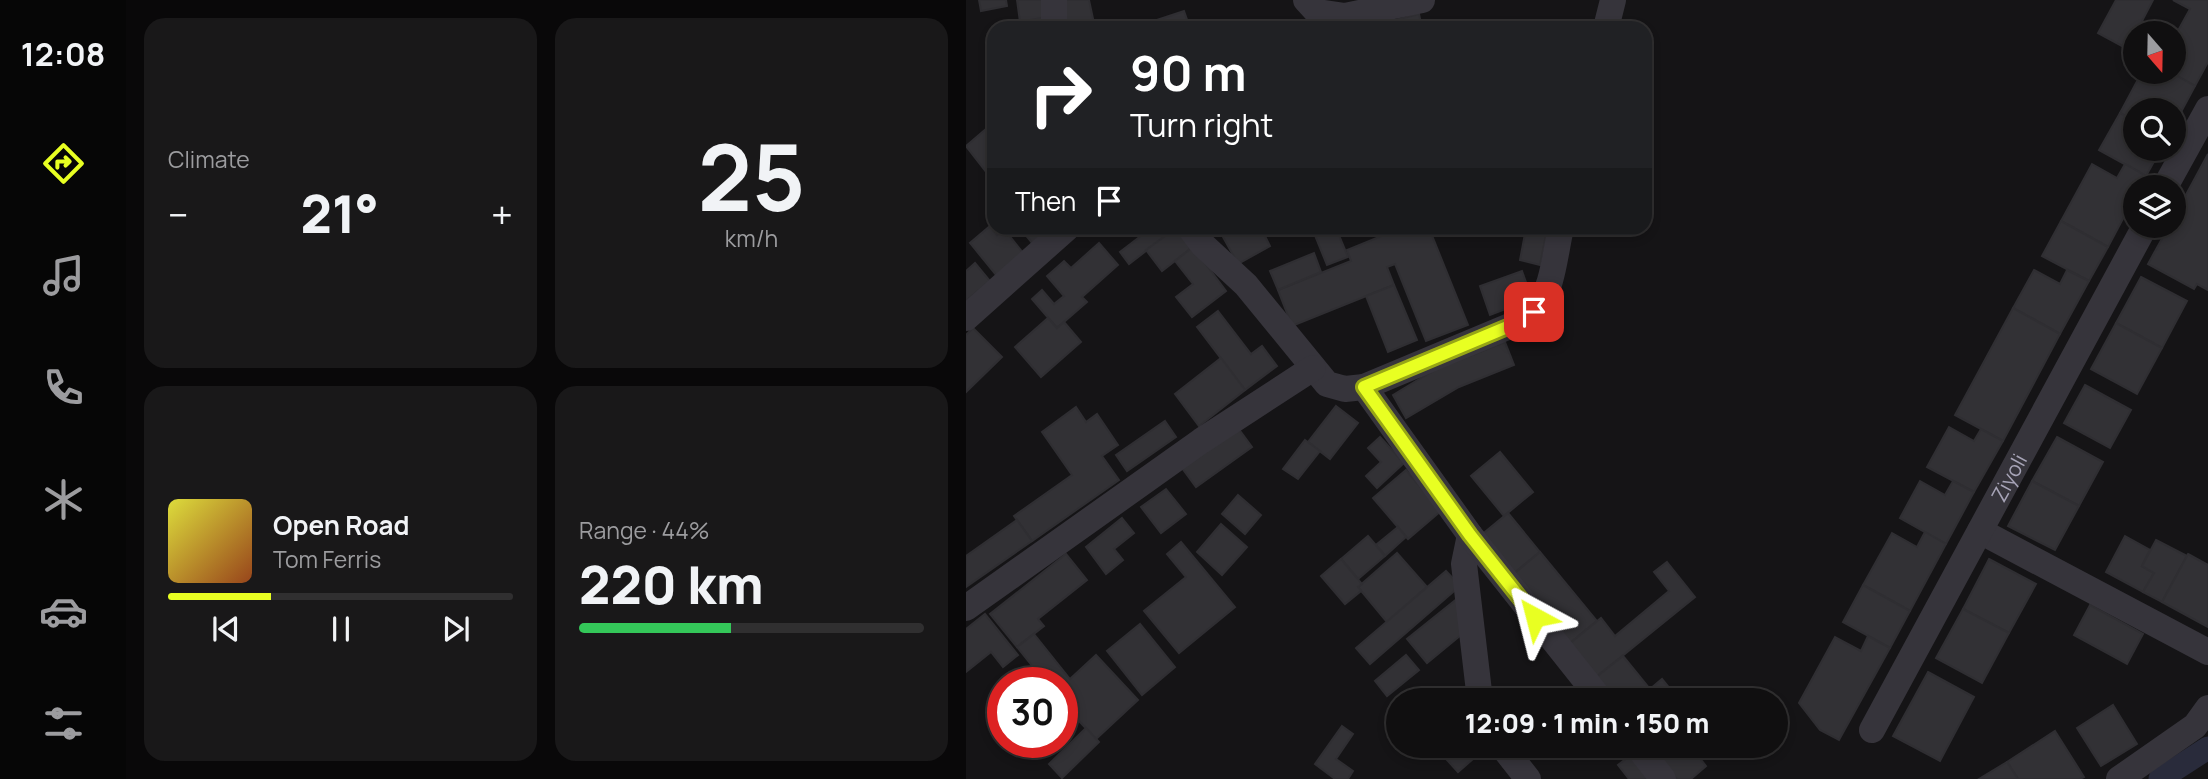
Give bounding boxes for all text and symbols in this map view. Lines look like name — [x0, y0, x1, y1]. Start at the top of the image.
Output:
north arrow — [2123, 21, 2186, 84]
map controls — [2123, 21, 2186, 238]
text: 12:08 — [21, 32, 105, 76]
text: 90 m — [1130, 39, 1247, 106]
icon: right — [1015, 49, 1106, 140]
button: search — [2123, 98, 2186, 161]
text: Turn right — [1130, 103, 1273, 147]
text: 25 — [698, 114, 805, 238]
icon: directions — [39, 139, 88, 188]
text: Climate — [168, 143, 250, 175]
button: layers — [2123, 175, 2186, 238]
text: 21° — [301, 178, 379, 249]
icon: arrive — [1090, 182, 1128, 220]
text: Then — [1015, 183, 1076, 219]
text: − — [168, 188, 189, 240]
text: + — [491, 188, 513, 240]
text: km/h — [725, 222, 778, 254]
icon: music — [39, 251, 88, 300]
pin — [1504, 282, 1564, 342]
icon: arrive — [1515, 293, 1553, 331]
icon: phone — [39, 363, 88, 412]
street label: Ziyoli — [1984, 449, 2033, 507]
icon: climate — [39, 475, 88, 524]
text: Open Road — [273, 507, 409, 543]
text: Range · 44% — [579, 514, 710, 546]
text: Tom Ferris — [273, 543, 381, 575]
text: 220 km — [579, 549, 764, 620]
position arrow — [1498, 580, 1572, 654]
icon: car — [39, 587, 88, 636]
icon: previous — [207, 610, 245, 648]
icon: pause — [322, 610, 360, 648]
icon: next — [437, 610, 475, 648]
speed limit sign: 30 — [987, 667, 1078, 758]
icon: filters — [39, 699, 88, 748]
text: 12:09 · 1 min · 150 m — [1465, 705, 1709, 741]

